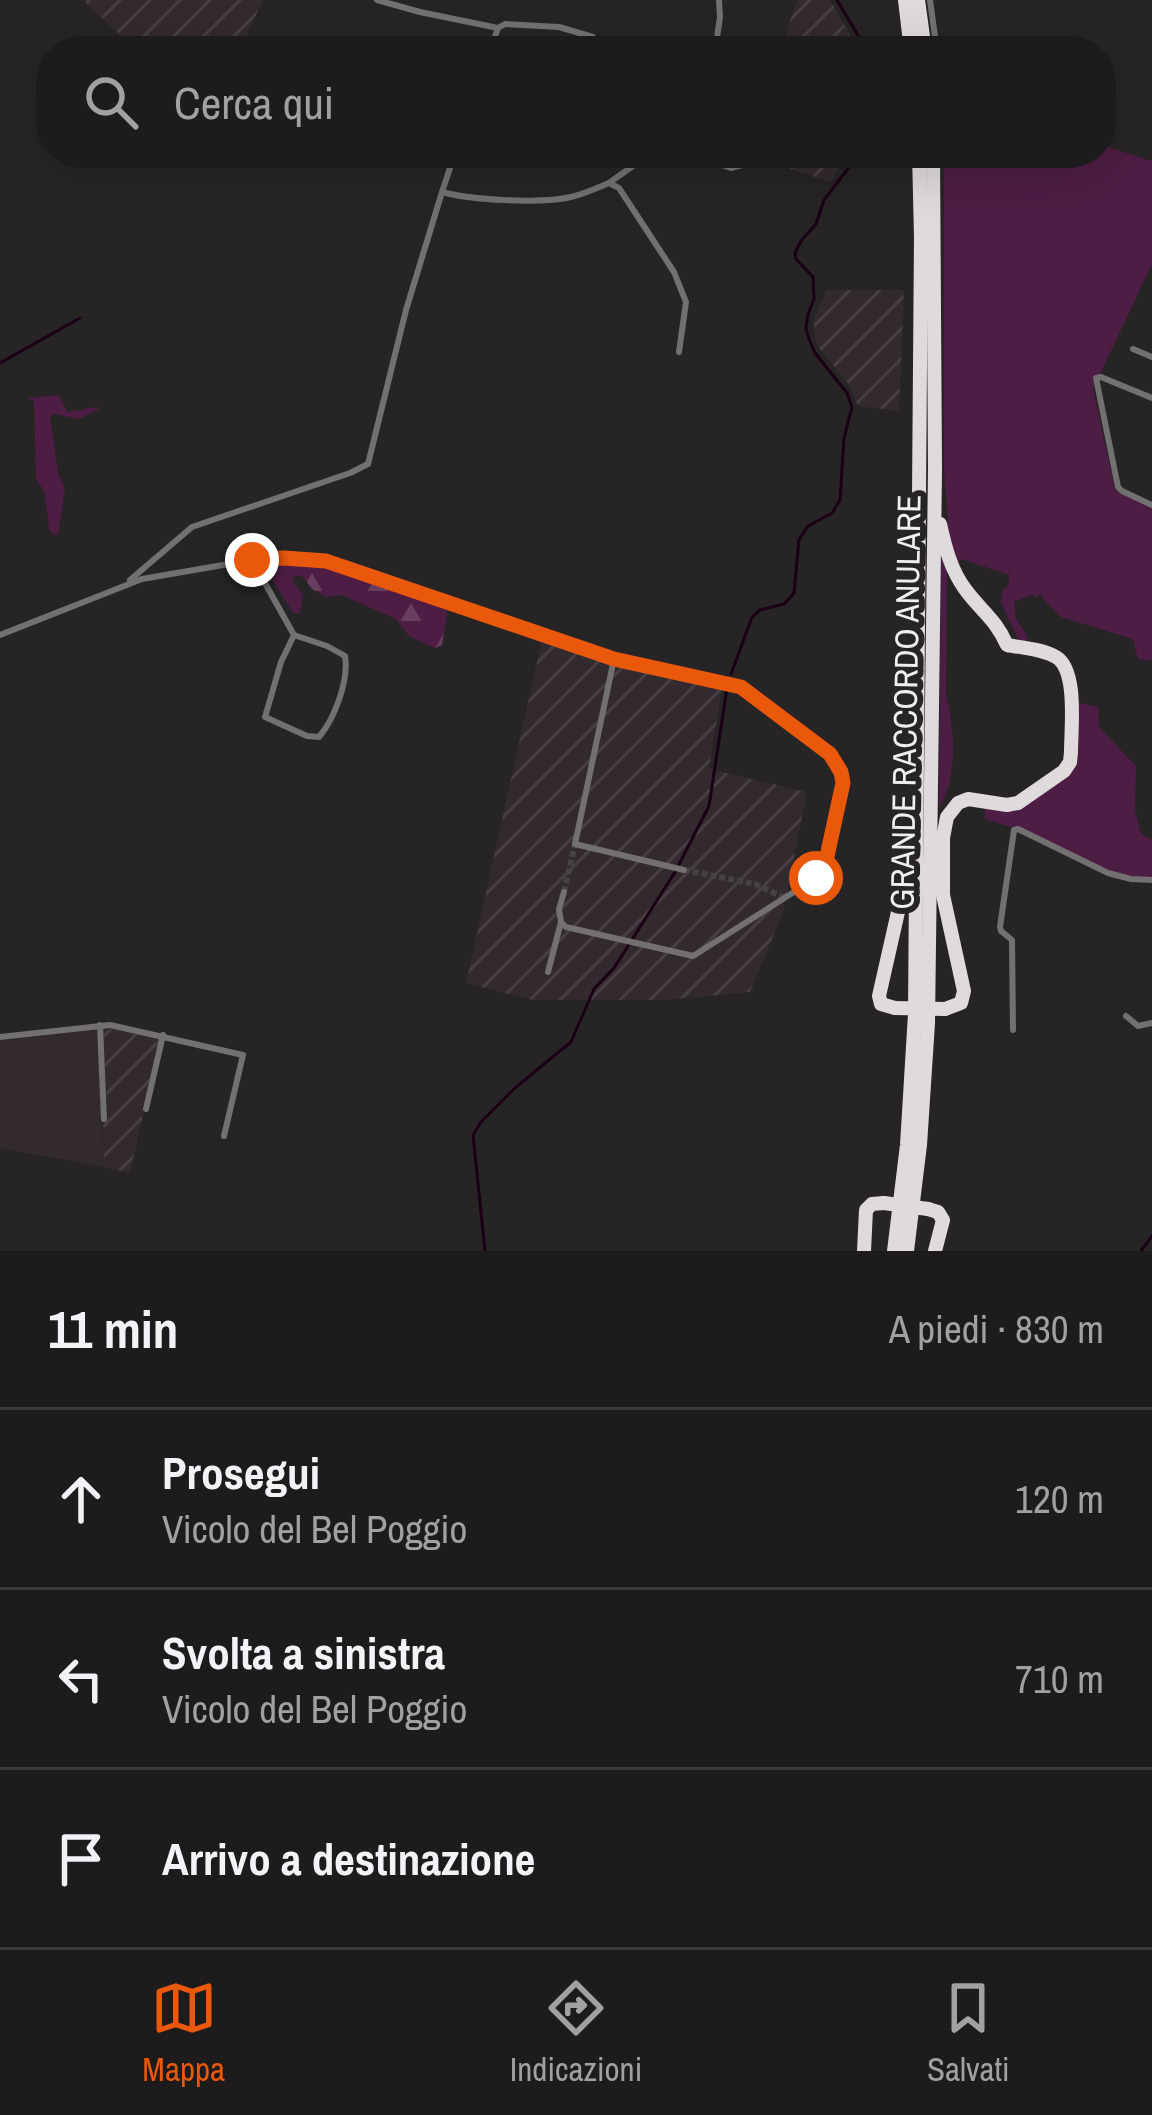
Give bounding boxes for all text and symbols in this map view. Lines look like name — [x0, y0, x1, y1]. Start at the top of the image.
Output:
search box — [36, 36, 1116, 168]
icon: search — [78, 69, 144, 135]
text: Cerca qui — [174, 72, 334, 133]
street label: GRANDE RACCORDO ANULARE — [879, 494, 931, 910]
route end — [225, 533, 279, 587]
route start — [789, 851, 843, 905]
text: 11 min — [48, 1295, 178, 1364]
text: A piedi · 830 m — [889, 1303, 1104, 1355]
text: Prosegui — [162, 1442, 320, 1503]
icon: ahead — [48, 1466, 114, 1532]
text: 120 m — [1015, 1473, 1104, 1525]
text: Vicolo del Bel Poggio — [162, 1503, 467, 1555]
text: Svolta a sinistra — [162, 1622, 445, 1683]
icon: left — [48, 1646, 114, 1712]
text: 710 m — [1015, 1653, 1104, 1705]
text: Vicolo del Bel Poggio — [162, 1683, 467, 1735]
icon: arrive — [48, 1826, 114, 1892]
text: Arrivo a destinazione — [162, 1828, 535, 1889]
tab: Mappa — [142, 1975, 225, 2091]
tab: Indicazioni — [510, 1975, 642, 2091]
tab: Salvati — [927, 1975, 1010, 2091]

